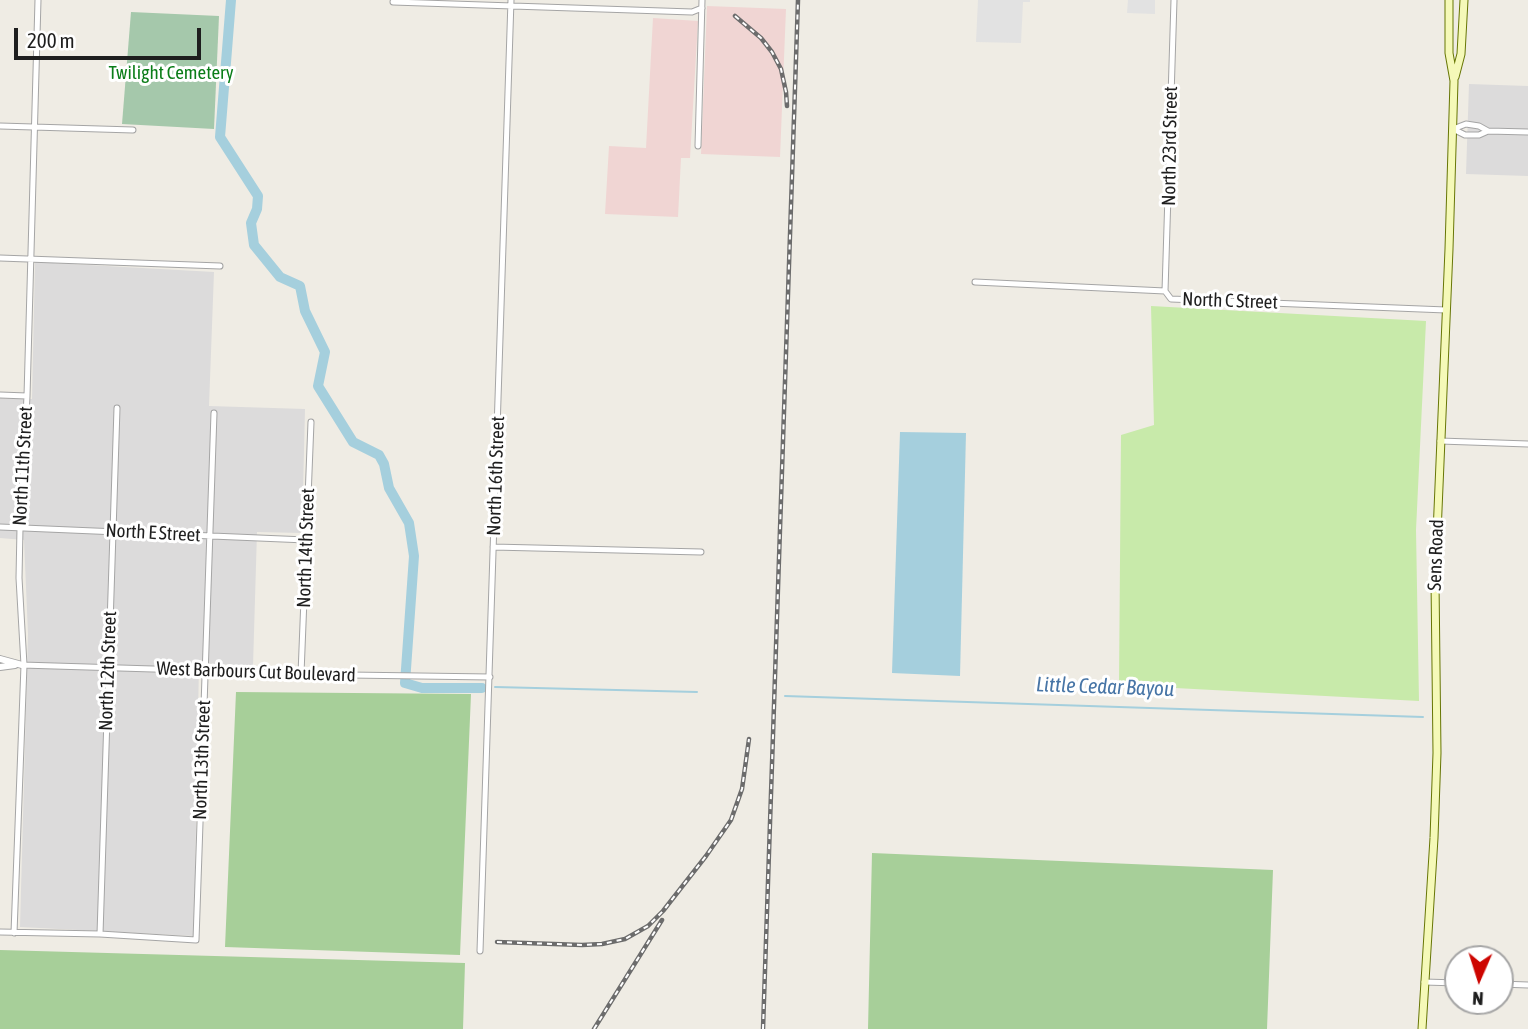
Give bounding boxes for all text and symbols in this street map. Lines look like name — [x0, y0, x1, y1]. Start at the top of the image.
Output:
scale bar — [18, 14, 205, 58]
text: 200 m — [27, 28, 75, 52]
park label: Twilight Cemetery — [109, 62, 233, 84]
street label: North 23rd Street — [1158, 86, 1182, 206]
street label: North C Street — [1182, 288, 1278, 314]
street label: North 11th Street — [8, 406, 38, 526]
street label: North 16th Street — [483, 416, 509, 536]
street label: North 14th Street — [293, 488, 319, 608]
street label: North E Street — [105, 519, 201, 547]
street label: Sens Road — [1423, 519, 1449, 591]
street label: North 12th Street — [95, 611, 121, 731]
street label: West Barbours Cut Boulevard — [156, 657, 356, 687]
water label: Little Cedar Bayou — [1035, 672, 1175, 702]
street label: North 13th Street — [189, 700, 215, 820]
north arrow — [1444, 945, 1514, 1015]
text: N — [1472, 988, 1484, 1010]

